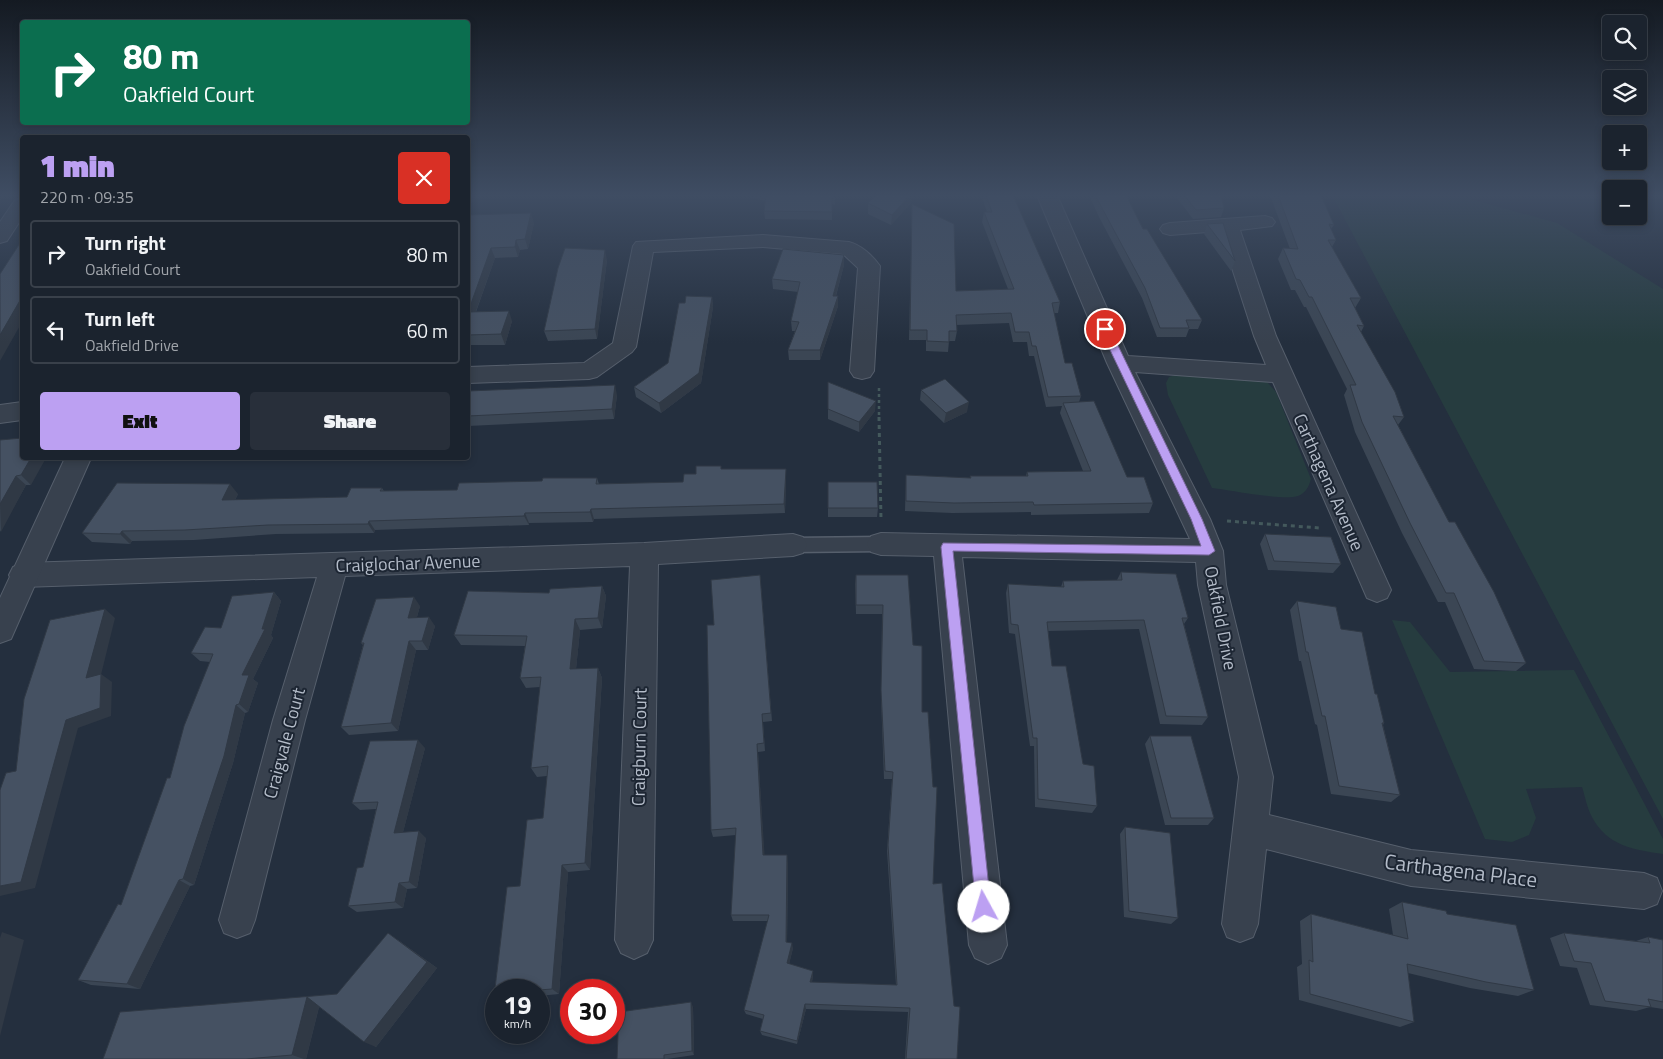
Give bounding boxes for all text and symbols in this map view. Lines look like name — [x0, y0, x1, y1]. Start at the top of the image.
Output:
map controls — [1602, 15, 1647, 225]
button: search — [1602, 15, 1647, 60]
text: 80 m — [123, 29, 199, 83]
icon: right — [40, 40, 105, 105]
button: layers — [1602, 70, 1647, 115]
text: Oakfield Court — [123, 77, 254, 111]
button: + — [1602, 125, 1647, 170]
text: 1 min — [40, 143, 115, 189]
button: close — [398, 152, 450, 204]
button: − — [1602, 180, 1647, 225]
text: 220 m · 09:35 — [40, 185, 134, 209]
text: Turn right — [85, 228, 166, 257]
icon: right — [42, 240, 70, 268]
text: 80 m — [407, 240, 448, 269]
text: Oakfield Court — [85, 257, 180, 281]
text: Turn left — [85, 304, 155, 333]
pin — [1084, 308, 1126, 350]
icon: arrive — [1091, 315, 1119, 343]
icon: left — [42, 316, 70, 344]
text: 60 m — [407, 316, 448, 345]
text: Oakfield Drive — [85, 333, 179, 357]
button: Exit — [40, 392, 240, 450]
button: Share — [250, 392, 450, 450]
street label: Carthagena Avenue — [1287, 409, 1371, 555]
street label: Craiglochar Avenue — [335, 547, 481, 579]
street label: Oakfield Drive — [1198, 564, 1244, 672]
street label: Craigvale Court — [256, 684, 312, 802]
street label: Craigburn Court — [624, 687, 654, 806]
street label: Carthagena Place — [1383, 845, 1539, 895]
position arrow — [957, 880, 1009, 932]
speed limit sign: 30 — [560, 979, 625, 1044]
text: 19 — [503, 986, 532, 1024]
text: km/h — [504, 1014, 531, 1033]

